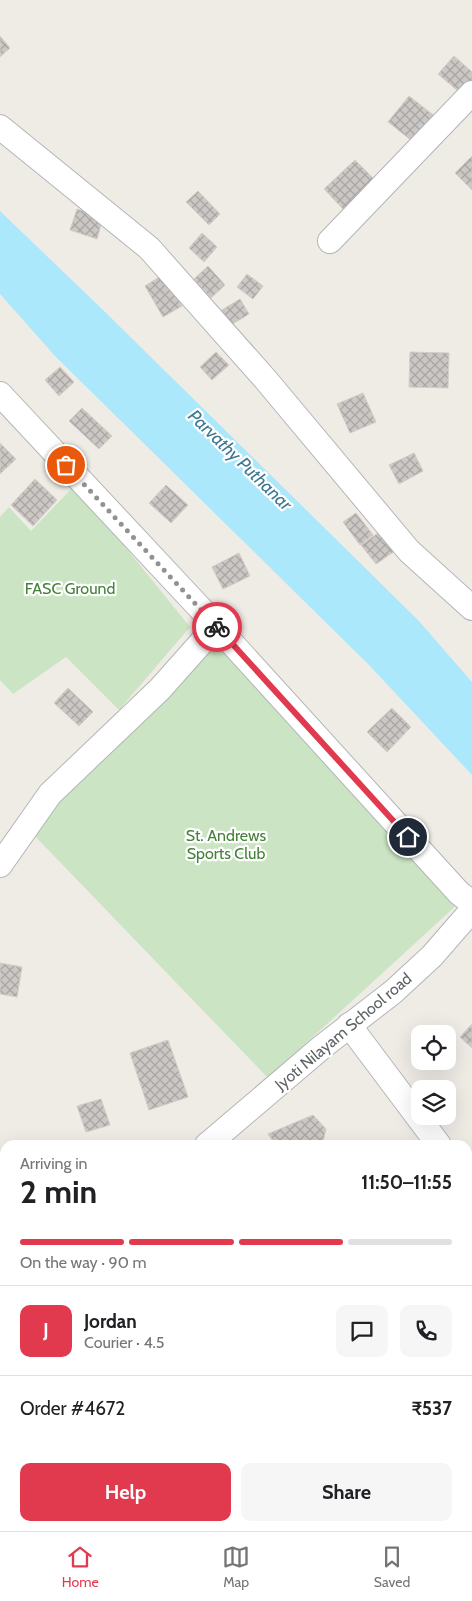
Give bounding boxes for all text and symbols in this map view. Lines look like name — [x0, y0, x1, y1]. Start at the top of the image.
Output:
water label: Parvathy Puthanar — [183, 405, 298, 516]
pin — [45, 444, 87, 486]
icon: bag — [52, 451, 80, 479]
park label: FASC Ground — [25, 579, 115, 598]
courier — [192, 602, 242, 652]
icon: bike — [203, 613, 231, 641]
pin — [387, 816, 429, 858]
icon: home — [394, 823, 422, 851]
park label: St. Andrews Sports Club — [186, 826, 267, 863]
street label: Jyoti Nilayam School road — [270, 969, 415, 1095]
map controls — [411, 1025, 456, 1125]
button: locate — [411, 1025, 456, 1070]
button: layers — [411, 1080, 456, 1125]
text: Arriving in — [20, 1154, 87, 1173]
text: 11:50–11:55 — [361, 1171, 452, 1194]
text: 2 min — [20, 1172, 97, 1211]
text: On the way · 90 m — [20, 1253, 146, 1272]
button: chat — [336, 1305, 388, 1357]
button: phone — [400, 1305, 452, 1357]
text: Jordan — [84, 1310, 137, 1333]
text: J — [43, 1319, 49, 1342]
text: Courier · 4.5 — [84, 1333, 165, 1352]
text: Order #4672 — [20, 1397, 125, 1420]
text: ₹537 — [412, 1397, 452, 1420]
button: Help — [20, 1463, 231, 1521]
button: Share — [241, 1463, 452, 1521]
tab: Home — [62, 1543, 99, 1591]
tab: Map — [222, 1543, 250, 1591]
tab: Saved — [374, 1543, 410, 1591]

